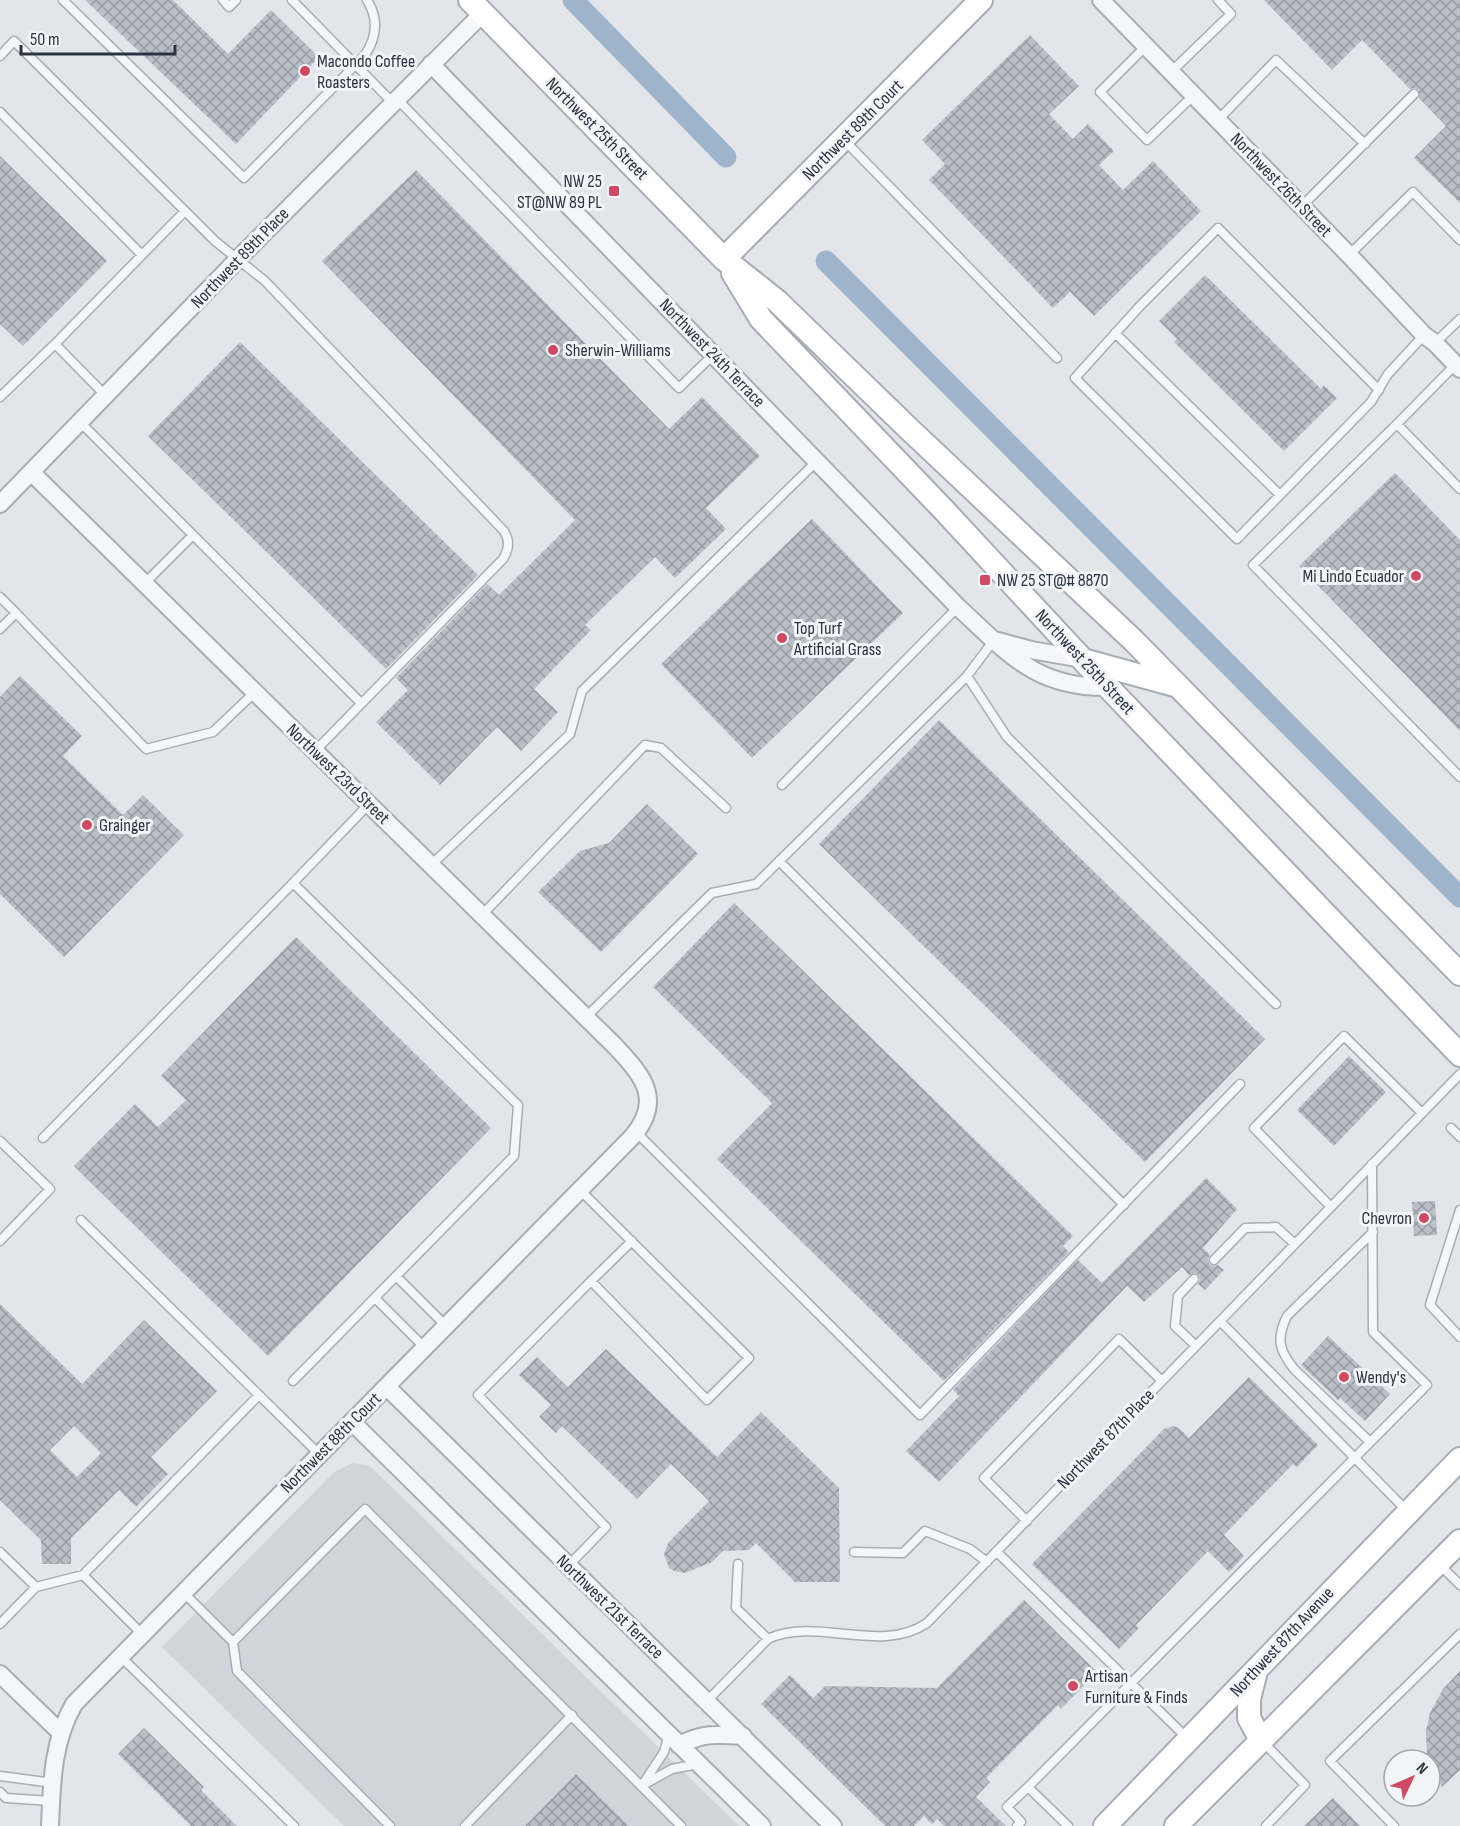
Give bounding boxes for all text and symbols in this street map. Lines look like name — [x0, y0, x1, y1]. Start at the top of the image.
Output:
scale bar — [21, 18, 176, 56]
text: 50 m — [30, 29, 60, 50]
place label: Macondo Coffee Roasters — [317, 51, 415, 93]
marker: Macondo Coffee Roasters — [298, 64, 312, 78]
street label: Northwest 25th Street — [541, 73, 653, 185]
street label: Northwest 89th Court — [798, 75, 908, 185]
street label: Northwest 26th Street — [1226, 129, 1336, 242]
place label: NW 25 ST@NW 89 PL — [517, 171, 602, 213]
marker: NW 25 ST@NW 89 PL — [607, 184, 621, 198]
street label: Northwest 89th Place — [187, 203, 293, 313]
street label: Northwest 24th Terrace — [655, 294, 769, 412]
place label: Sherwin-Williams — [565, 340, 671, 361]
marker: Sherwin-Williams — [546, 343, 560, 357]
place label: Mi Lindo Ecuador — [1302, 566, 1404, 587]
marker: Mi Lindo Ecuador — [1409, 569, 1423, 583]
place label: NW 25 ST@# 8870 — [997, 570, 1109, 591]
marker: NW 25 ST@# 8870 — [978, 573, 992, 587]
street label: Northwest 25th Street — [1031, 605, 1139, 719]
place label: Top Turf Artificial Grass — [793, 618, 881, 660]
marker: Top Turf Artificial Grass — [775, 631, 789, 645]
street label: Northwest 23rd Street — [282, 719, 394, 829]
place label: Grainger — [99, 815, 150, 836]
marker: Grainger — [80, 818, 94, 832]
place label: Chevron — [1361, 1208, 1412, 1229]
marker: Chevron — [1417, 1211, 1431, 1225]
place label: Wendy's — [1356, 1367, 1406, 1388]
marker: Wendy's — [1337, 1370, 1351, 1384]
street label: Northwest 87th Place — [1053, 1385, 1159, 1493]
street label: Northwest 88th Court — [276, 1388, 386, 1498]
street label: Northwest 21st Terrace — [552, 1551, 668, 1663]
street label: Northwest 87th Avenue — [1226, 1583, 1338, 1701]
place label: Artisan Furniture & Finds — [1084, 1666, 1188, 1708]
marker: Artisan Furniture & Finds — [1066, 1679, 1080, 1693]
north arrow — [1382, 1748, 1442, 1808]
text: N — [1412, 1759, 1432, 1778]

